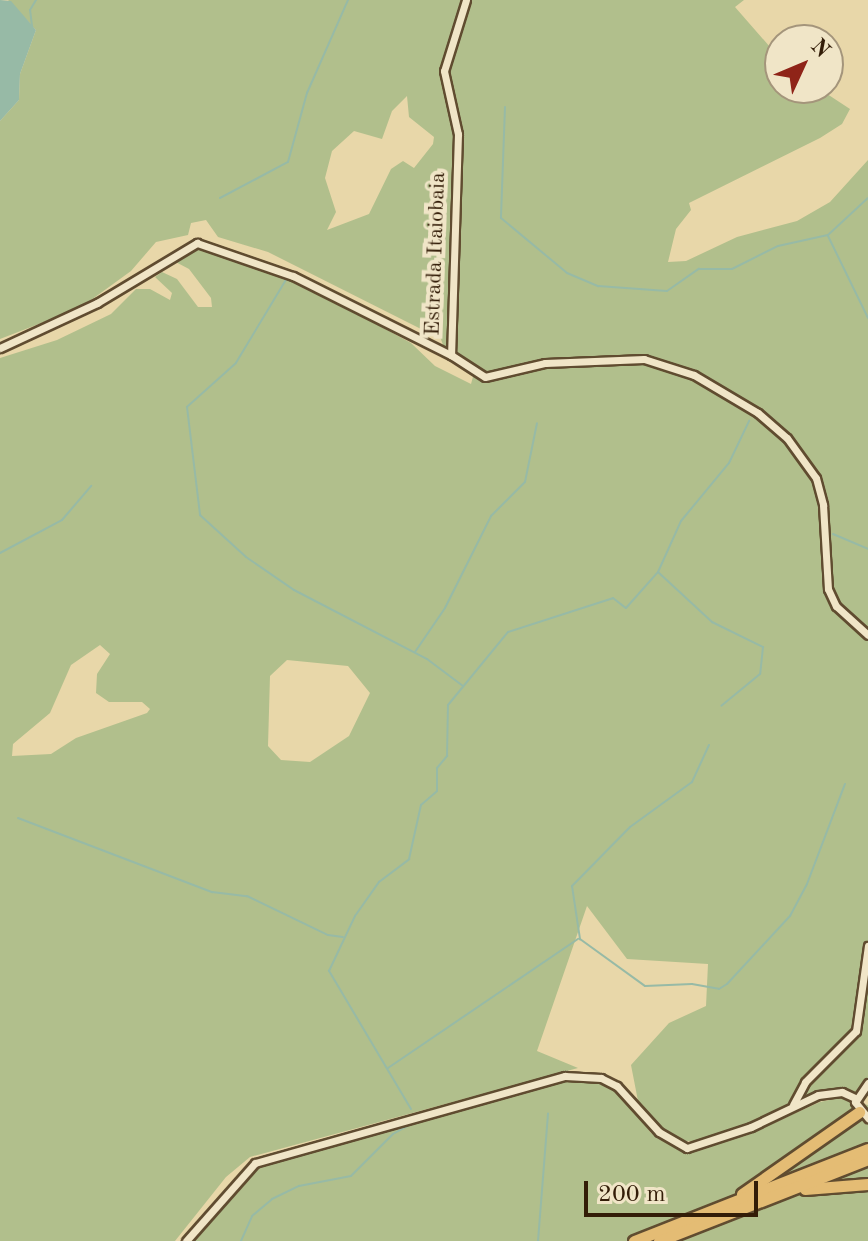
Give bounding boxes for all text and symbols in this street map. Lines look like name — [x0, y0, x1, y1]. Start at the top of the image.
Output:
north arrow — [764, 24, 844, 104]
text: N — [806, 35, 834, 62]
street label: Estrada Itaiobaia — [420, 172, 452, 336]
scale bar — [588, 1165, 762, 1215]
text: 200 m — [598, 1183, 666, 1207]

